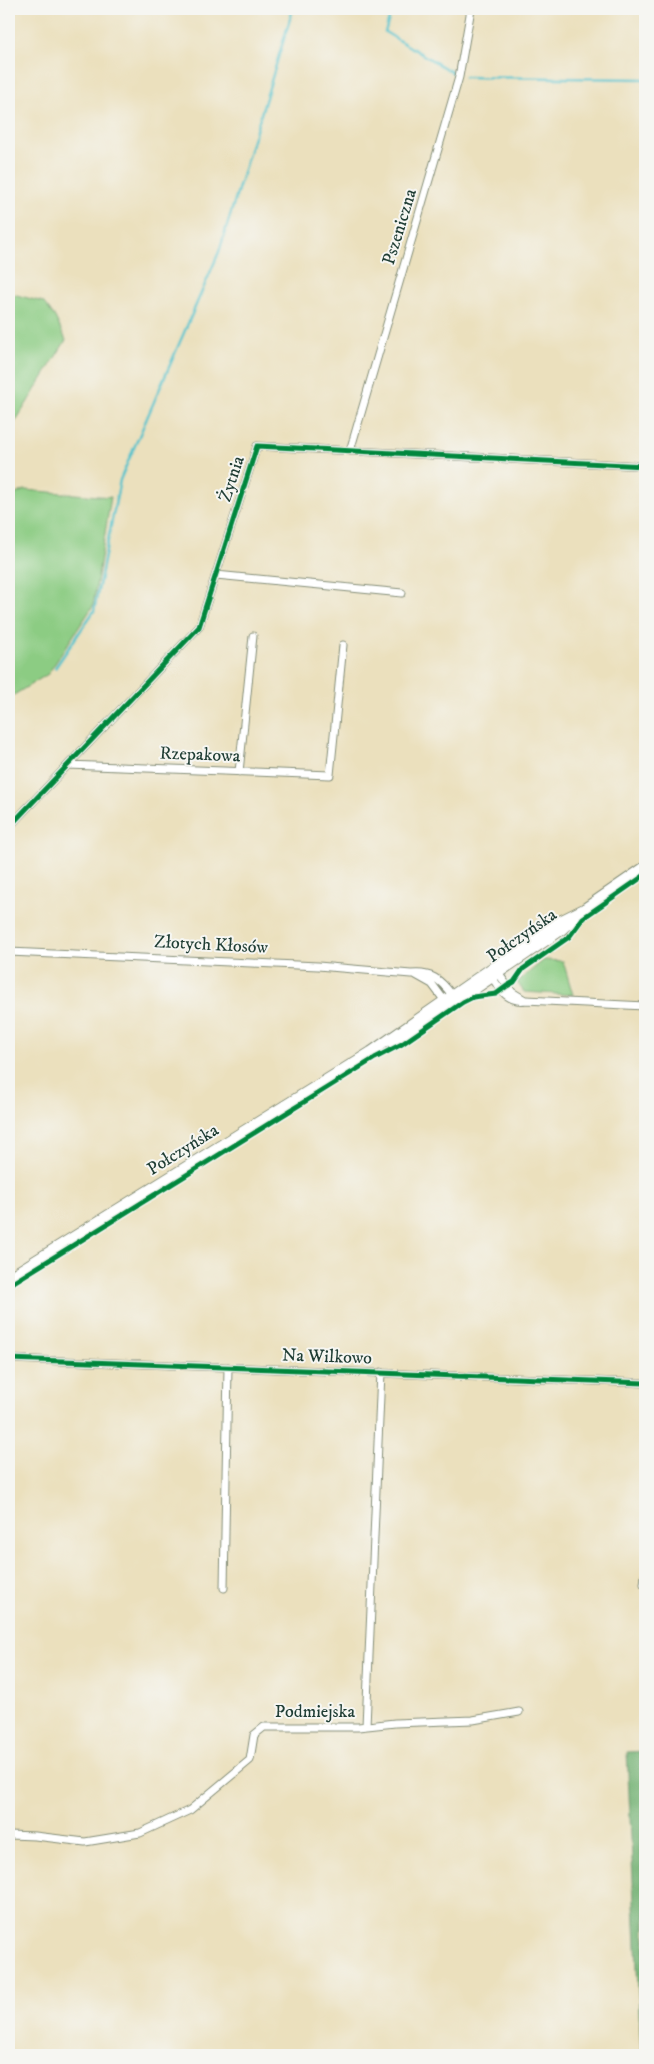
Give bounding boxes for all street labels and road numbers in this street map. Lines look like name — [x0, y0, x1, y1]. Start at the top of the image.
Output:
street label: Pszeniczna — [378, 186, 422, 268]
street label: Żytnia — [214, 453, 250, 505]
street label: Rzepakowa — [159, 743, 241, 767]
street label: Połczyńska — [483, 904, 561, 968]
street label: Złotych Kłosów — [154, 931, 269, 959]
street label: Połczyńska — [143, 1119, 223, 1181]
street label: Na Wilkowo — [282, 1344, 373, 1370]
street label: Podmiejska — [275, 1701, 356, 1723]

